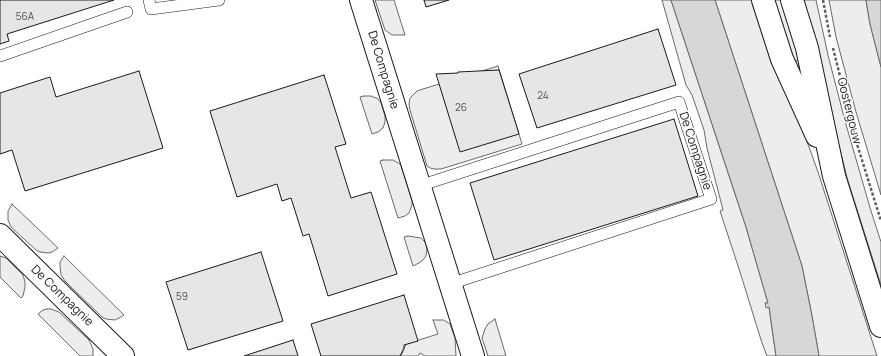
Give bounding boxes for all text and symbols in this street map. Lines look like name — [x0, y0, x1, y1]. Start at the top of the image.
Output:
house number: 56A — [16, 11, 34, 23]
street label: De Compagnie — [364, 29, 402, 111]
street label: Oostergouw — [834, 76, 864, 146]
house number: 24 — [537, 90, 549, 102]
house number: 26 — [455, 102, 467, 114]
street label: De Compagnie — [676, 110, 714, 192]
street label: De Compagnie — [28, 263, 96, 329]
house number: 59 — [176, 291, 188, 303]

